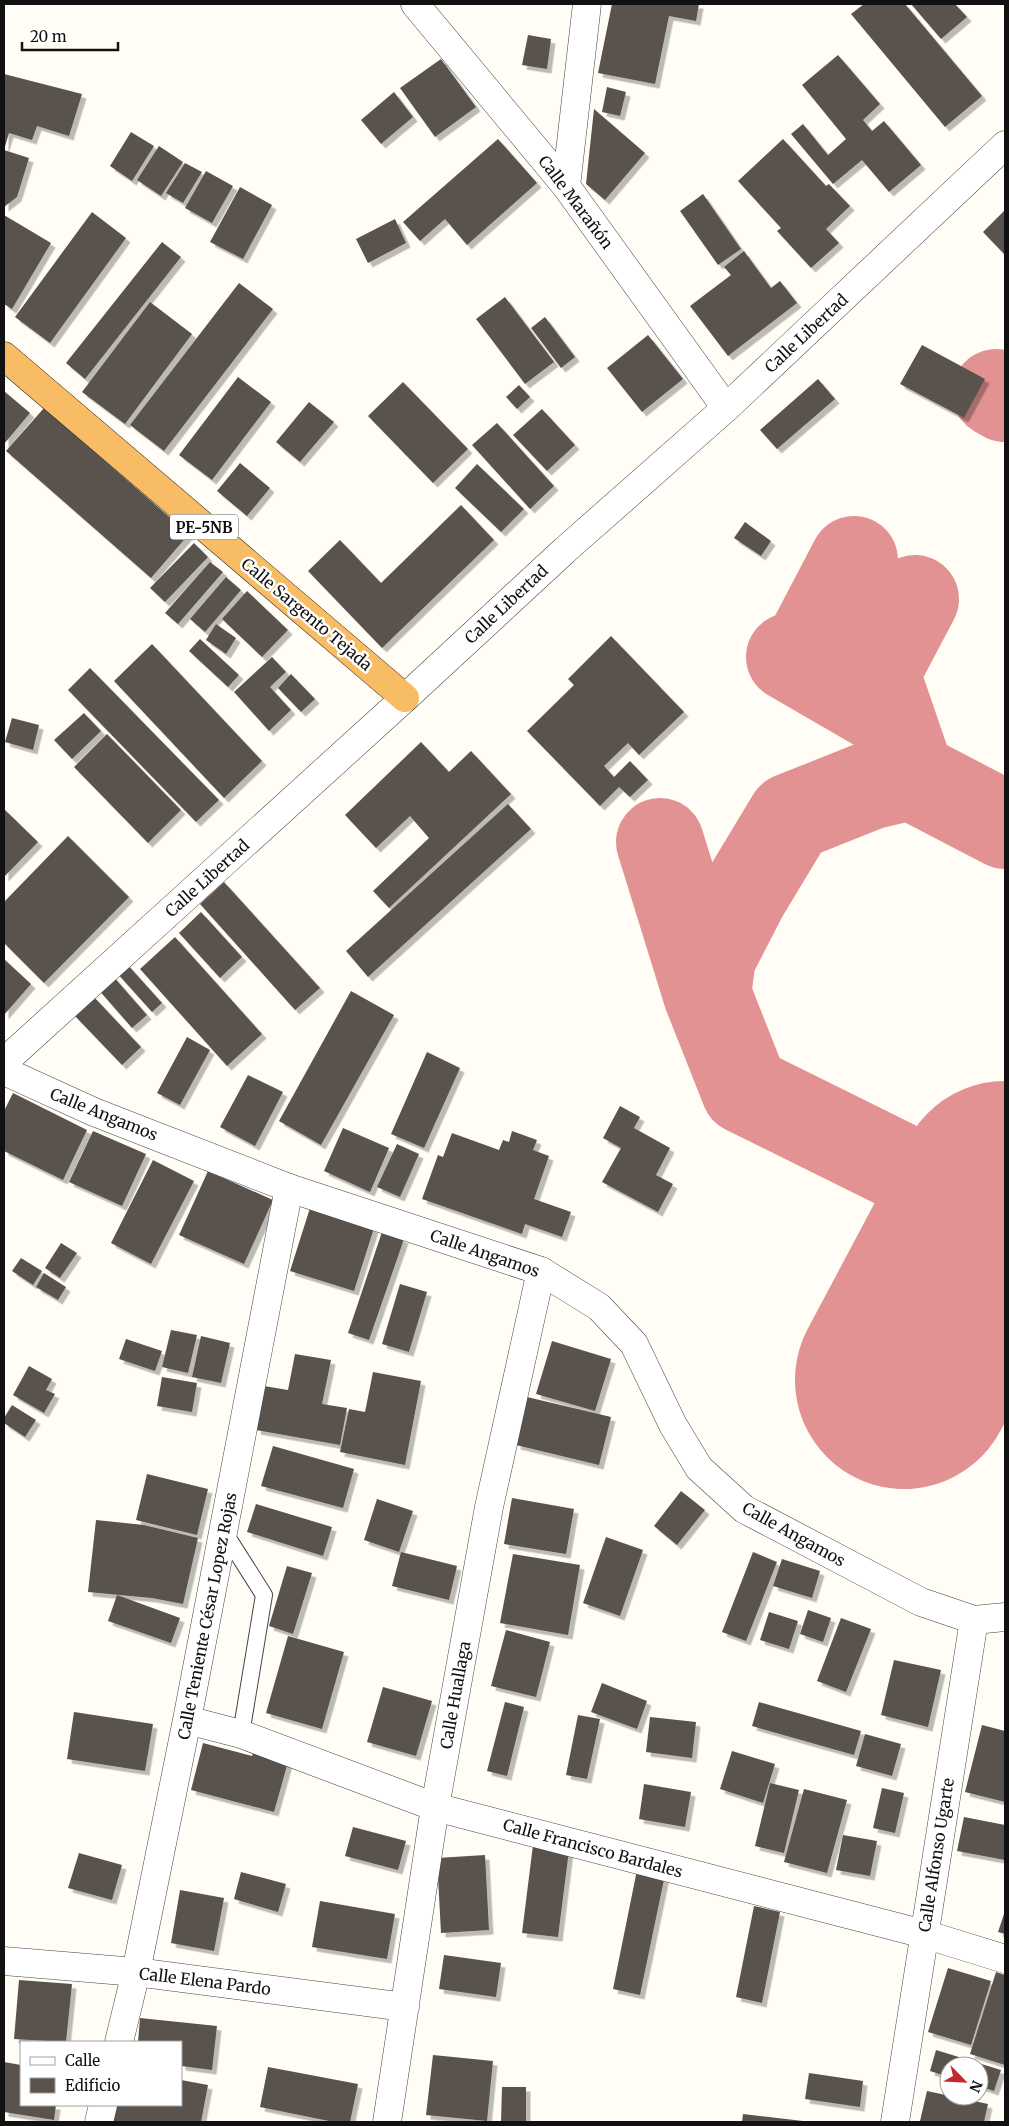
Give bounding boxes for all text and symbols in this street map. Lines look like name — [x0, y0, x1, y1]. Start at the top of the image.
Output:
scale bar — [22, 20, 119, 52]
text: 20 m — [30, 27, 67, 46]
street label: Calle Marañón — [534, 151, 618, 253]
street label: Calle Libertad — [760, 289, 852, 377]
road number: PE-5NB — [170, 514, 238, 540]
street label: Calle Sargento Tejada — [238, 553, 377, 675]
street label: Calle Libertad — [460, 560, 552, 648]
street label: Calle Libertad — [161, 835, 253, 921]
street label: Calle Angamos — [47, 1083, 161, 1145]
street label: Calle Angamos — [428, 1225, 542, 1281]
street label: Calle Teniente César Lopez Rojas — [173, 1491, 241, 1741]
street label: Calle Angamos — [739, 1498, 849, 1571]
street label: Calle Huallaga — [436, 1639, 474, 1751]
street label: Calle Alfonso Ugarte — [914, 1777, 958, 1933]
street label: Calle Francisco Bardales — [501, 1814, 685, 1882]
street label: Calle Elena Pardo — [138, 1963, 272, 1999]
legend — [20, 2041, 182, 2106]
text: Calle — [65, 2051, 100, 2070]
north arrow — [939, 2056, 989, 2106]
text: Edificio — [65, 2076, 121, 2095]
text: N — [965, 2078, 986, 2095]

